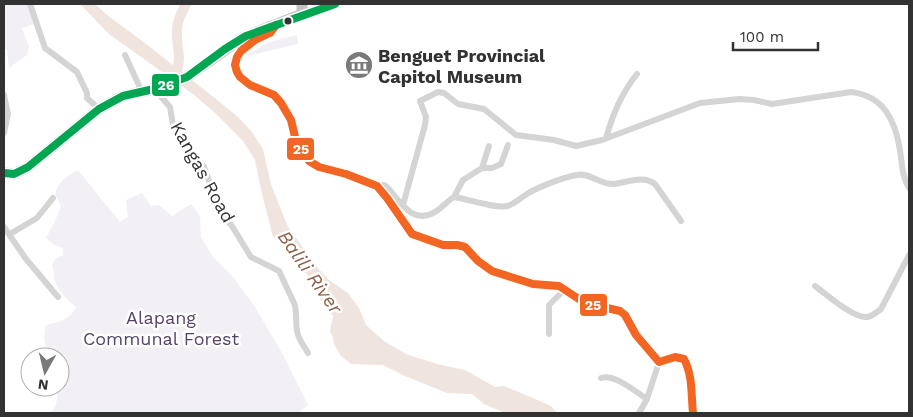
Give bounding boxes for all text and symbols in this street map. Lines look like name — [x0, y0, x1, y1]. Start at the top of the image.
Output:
unlabelled marker — [283, 16, 293, 26]
scale bar — [733, 20, 818, 52]
text: 100 m — [740, 28, 784, 46]
place label: Benguet Provincial Capitol Museum — [378, 45, 545, 87]
museum icon: Benguet Provincial Capitol Museum — [344, 50, 374, 80]
line badge: 26 — [151, 73, 180, 97]
text: 26 — [158, 77, 175, 93]
street label: Kangas Road — [167, 118, 239, 226]
line badge: 25 — [286, 137, 315, 161]
text: 25 — [293, 141, 309, 157]
water label: Balili River — [273, 226, 347, 319]
line badge: 25 — [579, 293, 608, 317]
text: 25 — [585, 297, 601, 313]
park label: Alapang Communal Forest — [83, 307, 240, 349]
north arrow — [20, 347, 70, 397]
text: N — [37, 376, 49, 394]

